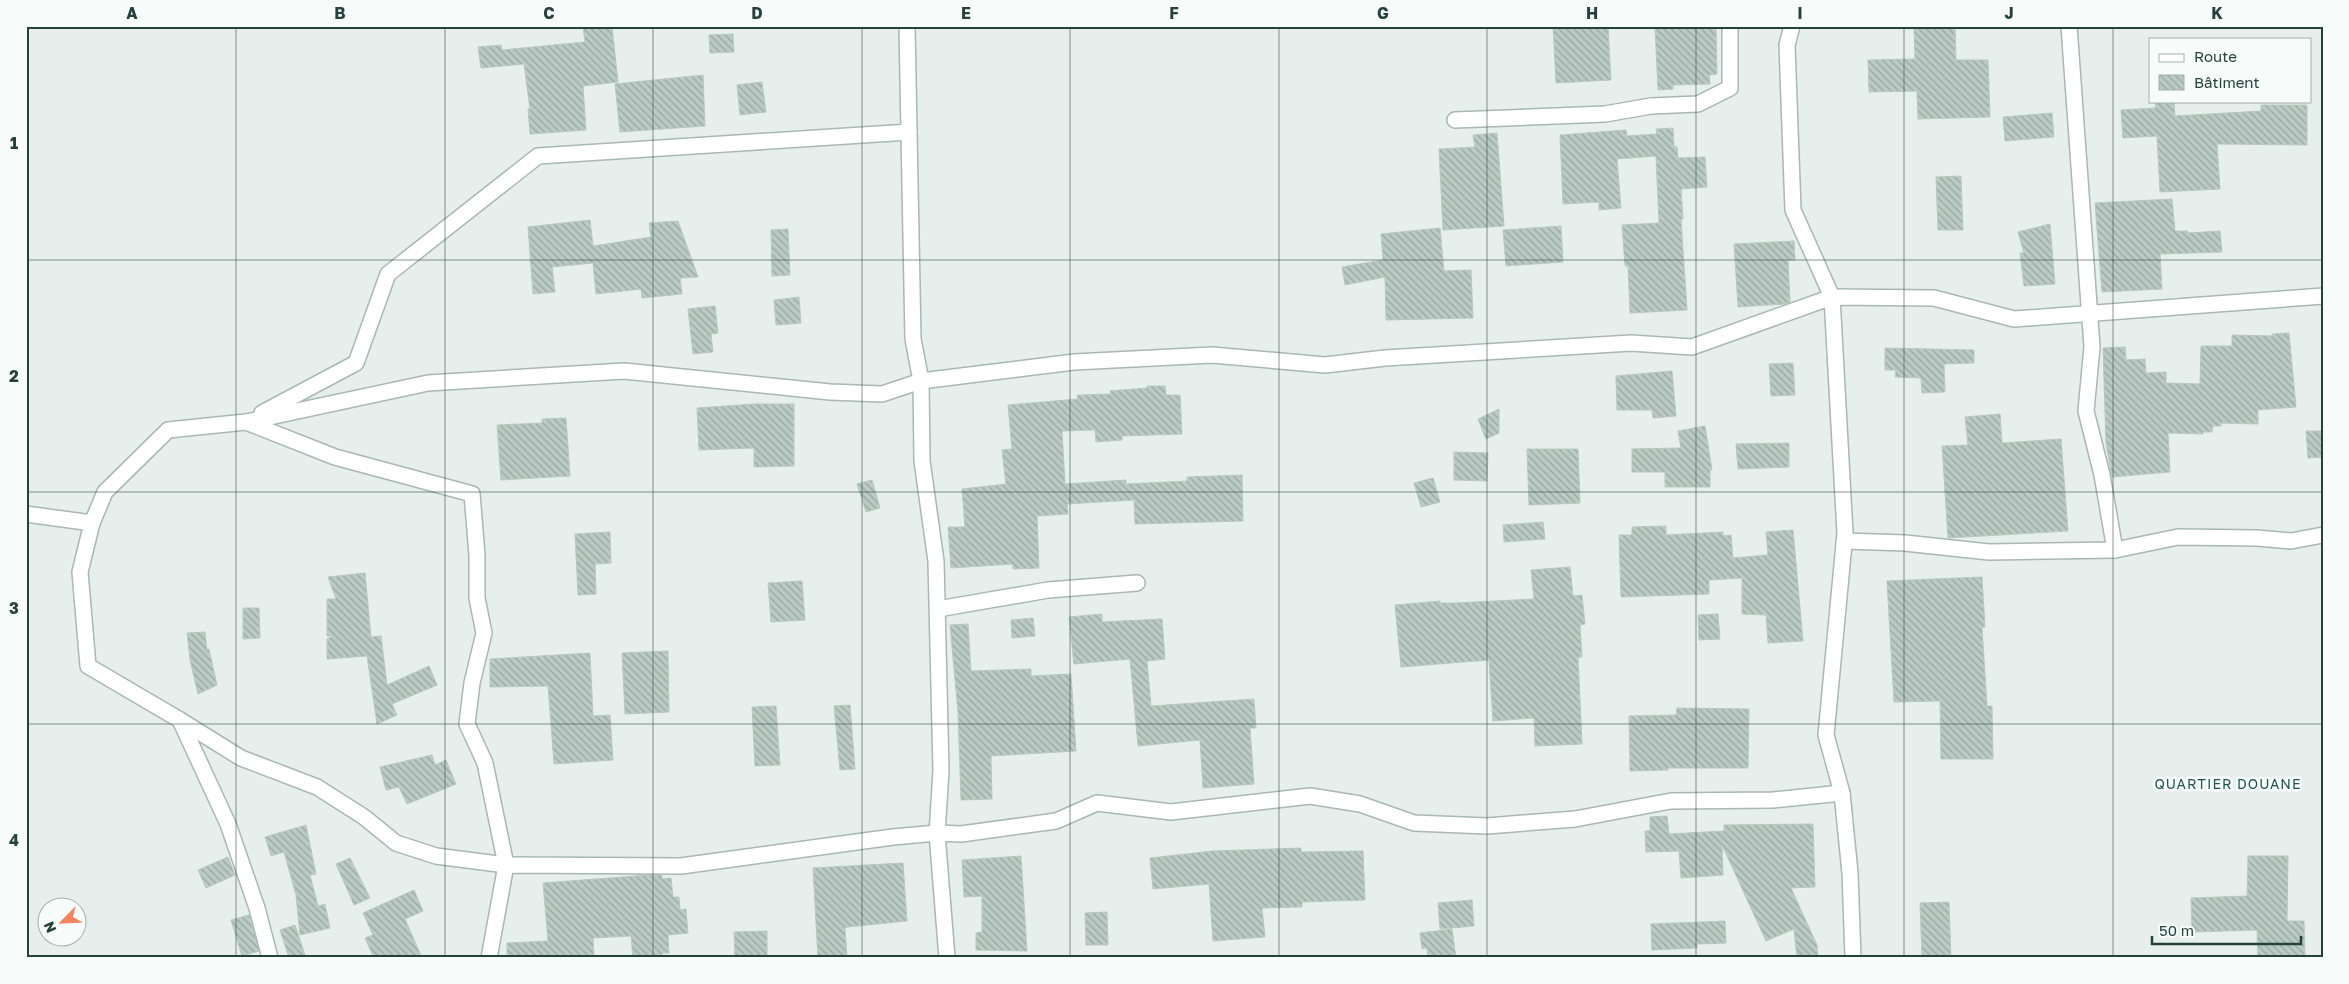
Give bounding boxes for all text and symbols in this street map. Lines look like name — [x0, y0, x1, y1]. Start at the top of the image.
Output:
text: A — [126, 3, 138, 23]
text: B — [334, 3, 346, 23]
text: C — [543, 3, 555, 23]
text: D — [751, 3, 763, 23]
text: E — [961, 3, 971, 23]
text: F — [1169, 3, 1179, 23]
text: G — [1377, 3, 1389, 23]
text: H — [1586, 3, 1598, 23]
text: I — [1797, 3, 1803, 23]
text: J — [2004, 3, 2014, 23]
text: K — [2211, 3, 2223, 23]
legend — [2149, 38, 2312, 102]
text: Route — [2194, 47, 2237, 65]
text: Bâtiment — [2194, 73, 2259, 91]
text: 1 — [10, 133, 18, 153]
text: 2 — [9, 366, 19, 386]
text: 3 — [9, 598, 19, 618]
district label: QUARTIER DOUANE — [2154, 775, 2302, 792]
text: 4 — [9, 830, 19, 850]
north arrow — [38, 896, 88, 946]
scale bar — [2152, 914, 2300, 946]
text: N — [40, 919, 60, 936]
text: 50 m — [2159, 921, 2194, 939]

